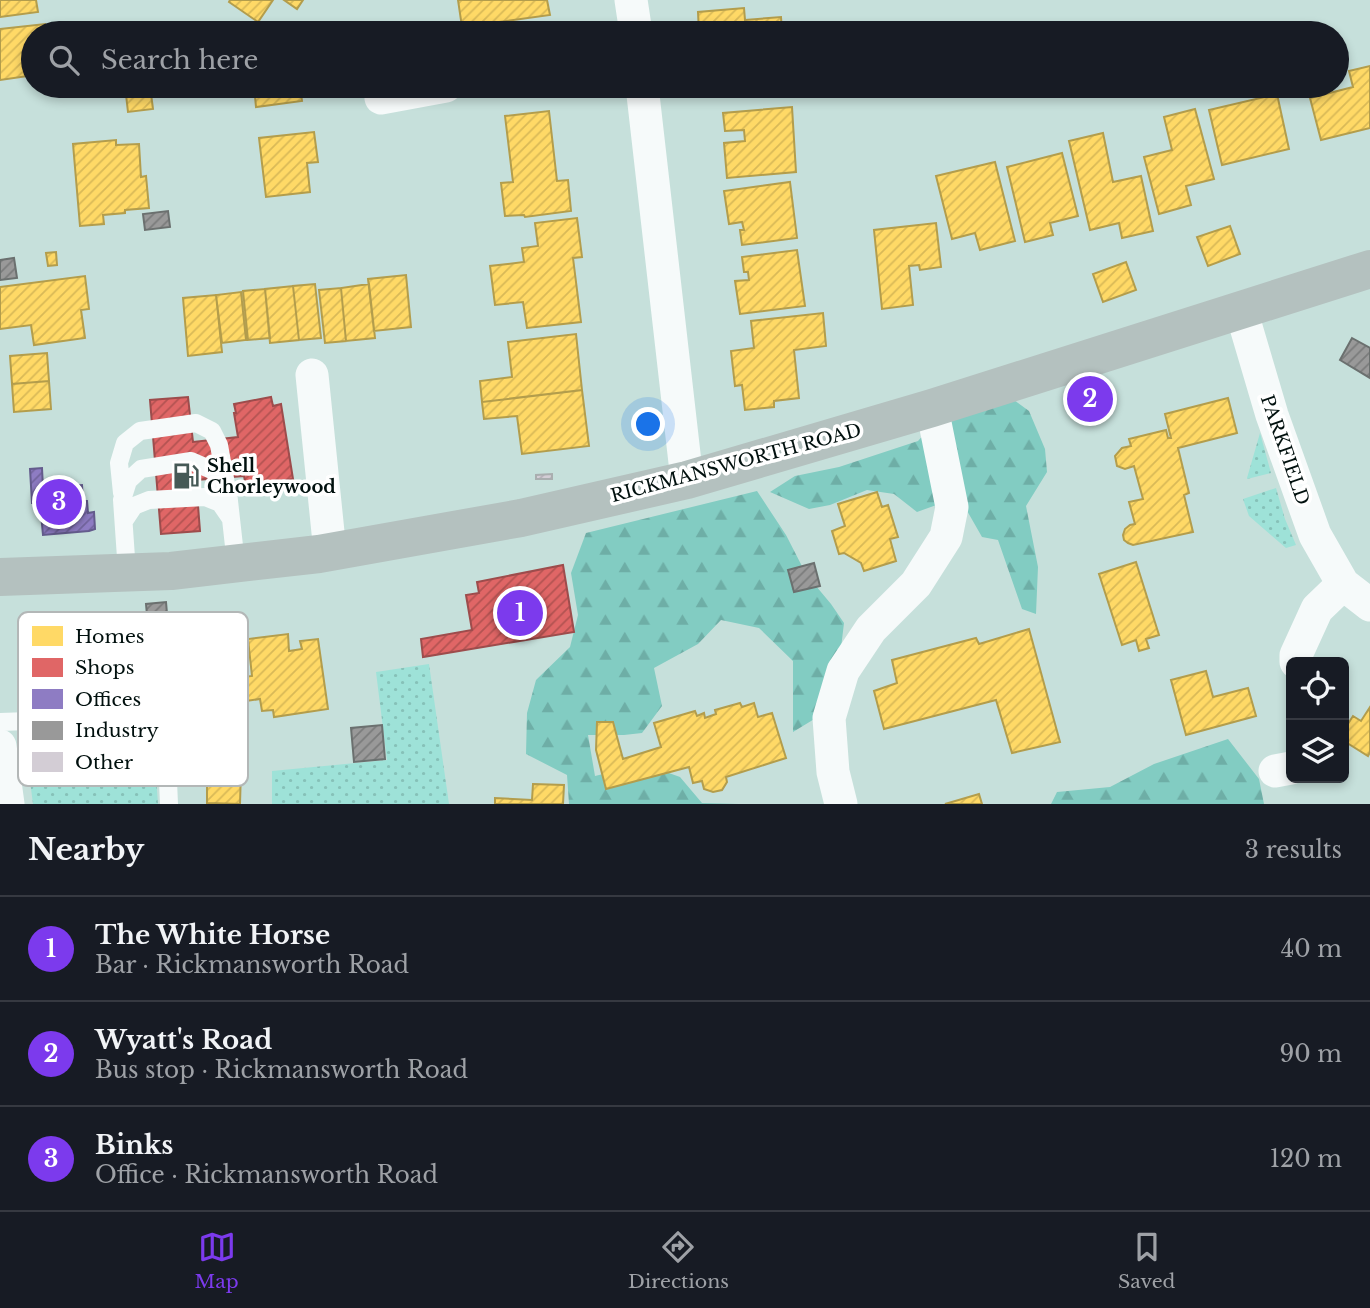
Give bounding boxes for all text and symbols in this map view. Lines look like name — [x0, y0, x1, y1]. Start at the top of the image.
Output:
search box — [21, 21, 1349, 98]
icon: search — [45, 41, 83, 79]
text: Search here — [101, 44, 258, 76]
pin: 2 — [1067, 373, 1113, 425]
street label: PARKFIELD — [1256, 392, 1314, 508]
your location — [631, 407, 665, 441]
street label: RICKMANSWORTH ROAD — [608, 419, 864, 507]
place label: Shell Chorleywood — [207, 455, 336, 498]
fuel station icon: Shell Chorleywood — [171, 461, 201, 491]
pin: 3 — [36, 476, 82, 528]
pin: 1 — [497, 587, 543, 639]
legend — [18, 612, 248, 786]
text: Homes — [75, 625, 144, 648]
text: Shops — [75, 656, 134, 679]
map controls — [1286, 657, 1349, 783]
button: locate — [1286, 657, 1349, 720]
text: Offices — [75, 688, 141, 711]
text: Industry — [75, 719, 159, 742]
button: layers — [1286, 720, 1349, 783]
text: Other — [75, 751, 133, 774]
text: Nearby — [28, 831, 144, 868]
text: 3 results — [1245, 836, 1342, 864]
text: The White Horse — [95, 919, 330, 951]
text: 1 — [46, 935, 56, 963]
text: 40 m — [1281, 935, 1342, 963]
text: Bar · Rickmansworth Road — [95, 951, 409, 979]
text: Wyatt's Road — [95, 1024, 272, 1056]
text: 2 — [44, 1040, 58, 1068]
text: 90 m — [1280, 1040, 1342, 1068]
text: Bus stop · Rickmansworth Road — [95, 1056, 468, 1084]
text: Binks — [95, 1129, 173, 1161]
text: 3 — [44, 1145, 58, 1173]
text: 120 m — [1270, 1145, 1342, 1173]
text: Office · Rickmansworth Road — [95, 1161, 438, 1189]
tab: Map — [195, 1228, 239, 1293]
tab: Directions — [628, 1228, 729, 1293]
tab: Saved — [1118, 1228, 1175, 1293]

